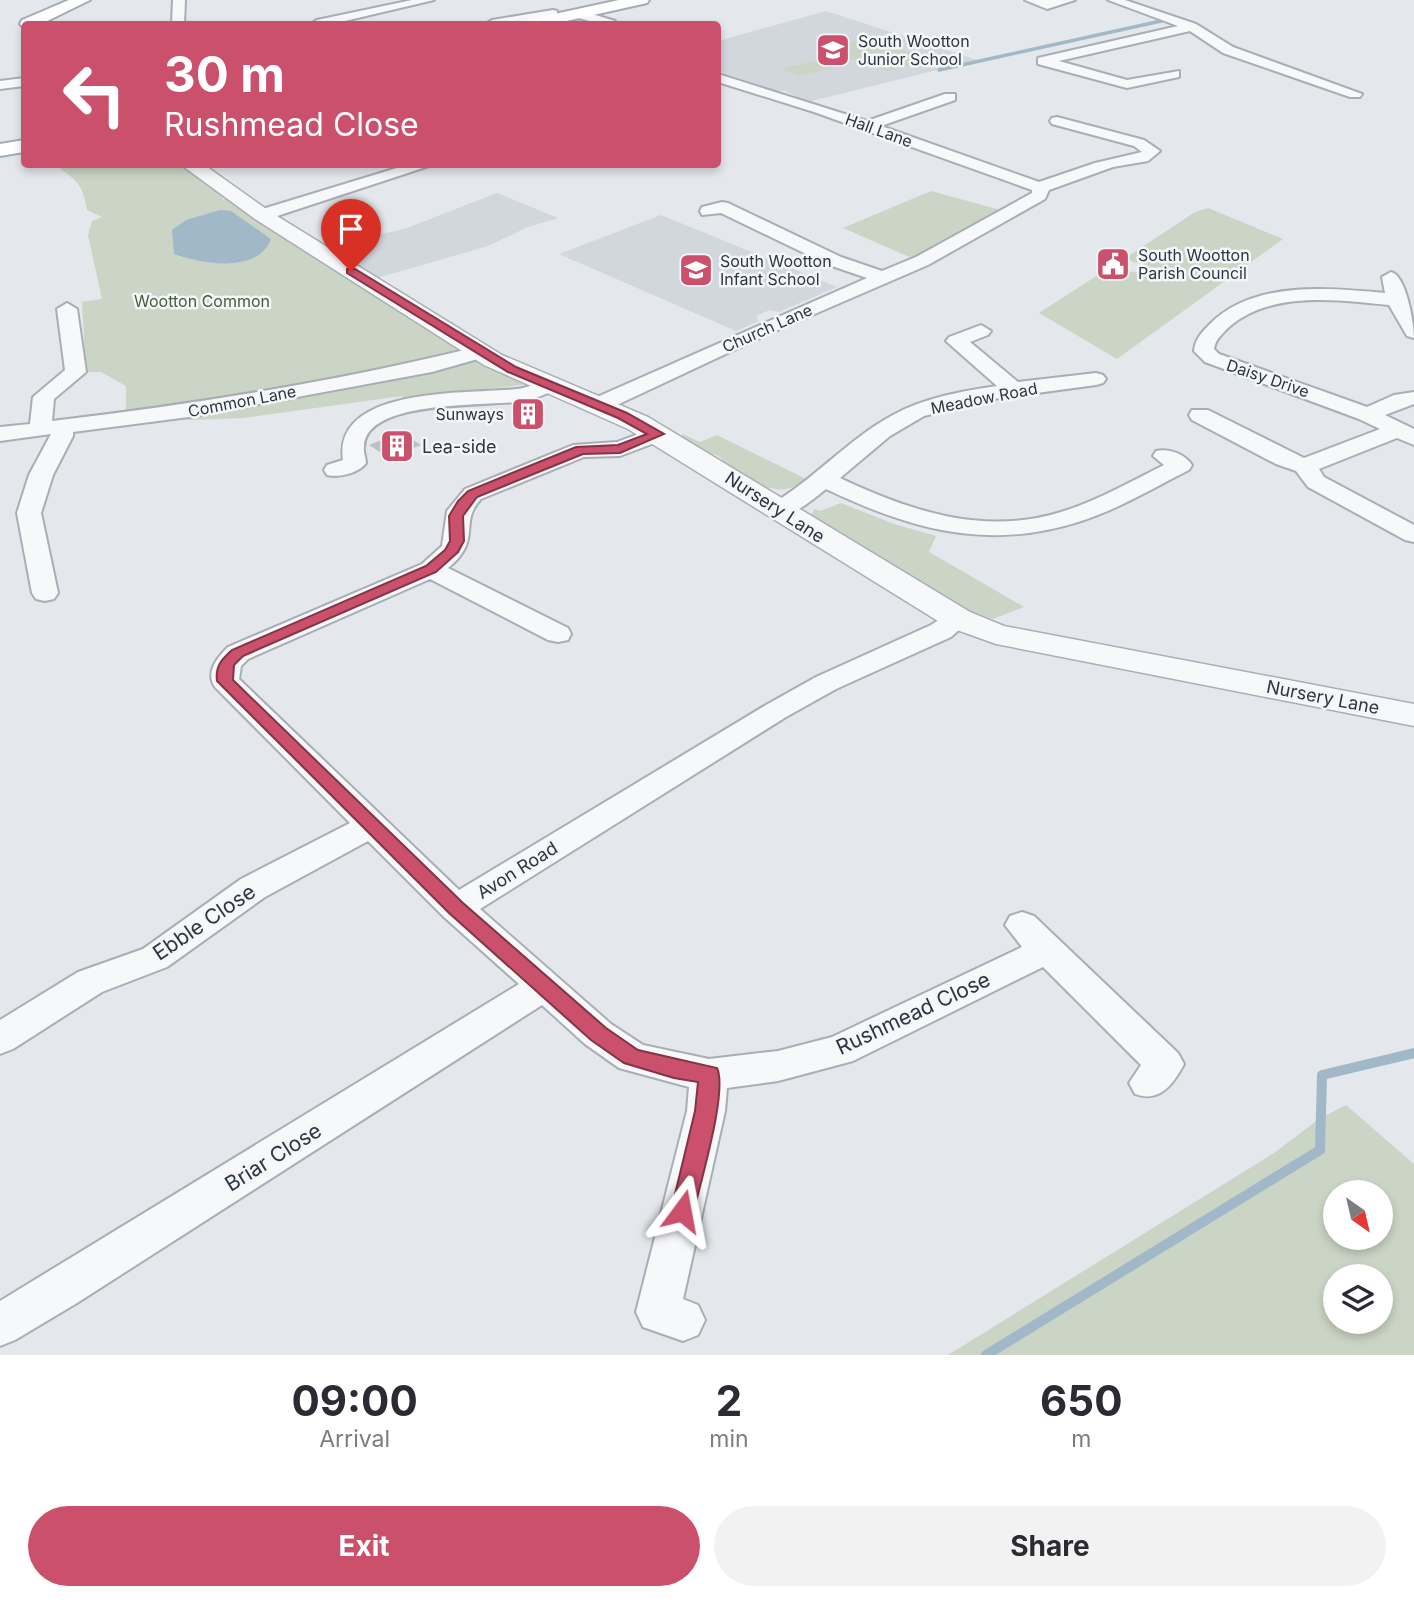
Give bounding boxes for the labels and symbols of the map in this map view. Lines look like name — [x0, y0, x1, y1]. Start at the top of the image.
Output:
school or university icon: South Wootton Junior School — [814, 31, 852, 69]
place label: South Wootton Junior School — [858, 31, 970, 69]
street label: Hall Lane — [843, 109, 915, 151]
pin — [321, 199, 381, 271]
public building icon: South Wootton Parish Council — [1094, 245, 1132, 283]
place label: South Wootton Parish Council — [1138, 245, 1250, 283]
school or university icon: South Wootton Infant School — [677, 251, 715, 289]
place label: South Wootton Infant School — [720, 251, 832, 289]
park label: Wootton Common — [134, 291, 270, 311]
street label: Church Lane — [719, 299, 815, 357]
street label: Daisy Drive — [1224, 355, 1312, 401]
street label: Meadow Road — [929, 378, 1039, 418]
street label: Common Lane — [186, 381, 298, 421]
building icon: Sunways — [509, 395, 547, 433]
place label: Sunways — [436, 404, 504, 424]
building icon: Lea-side — [378, 427, 416, 465]
place label: Lea-side — [422, 436, 497, 457]
street label: Nursery Lane — [721, 467, 829, 547]
street label: Nursery Lane — [1265, 676, 1381, 718]
street label: Avon Road — [473, 837, 561, 903]
street label: Ebble Close — [148, 879, 260, 965]
street label: Rushmead Close — [832, 966, 994, 1060]
street label: Briar Close — [220, 1118, 326, 1196]
position arrow — [645, 1174, 719, 1248]
north arrow — [1323, 1180, 1393, 1250]

